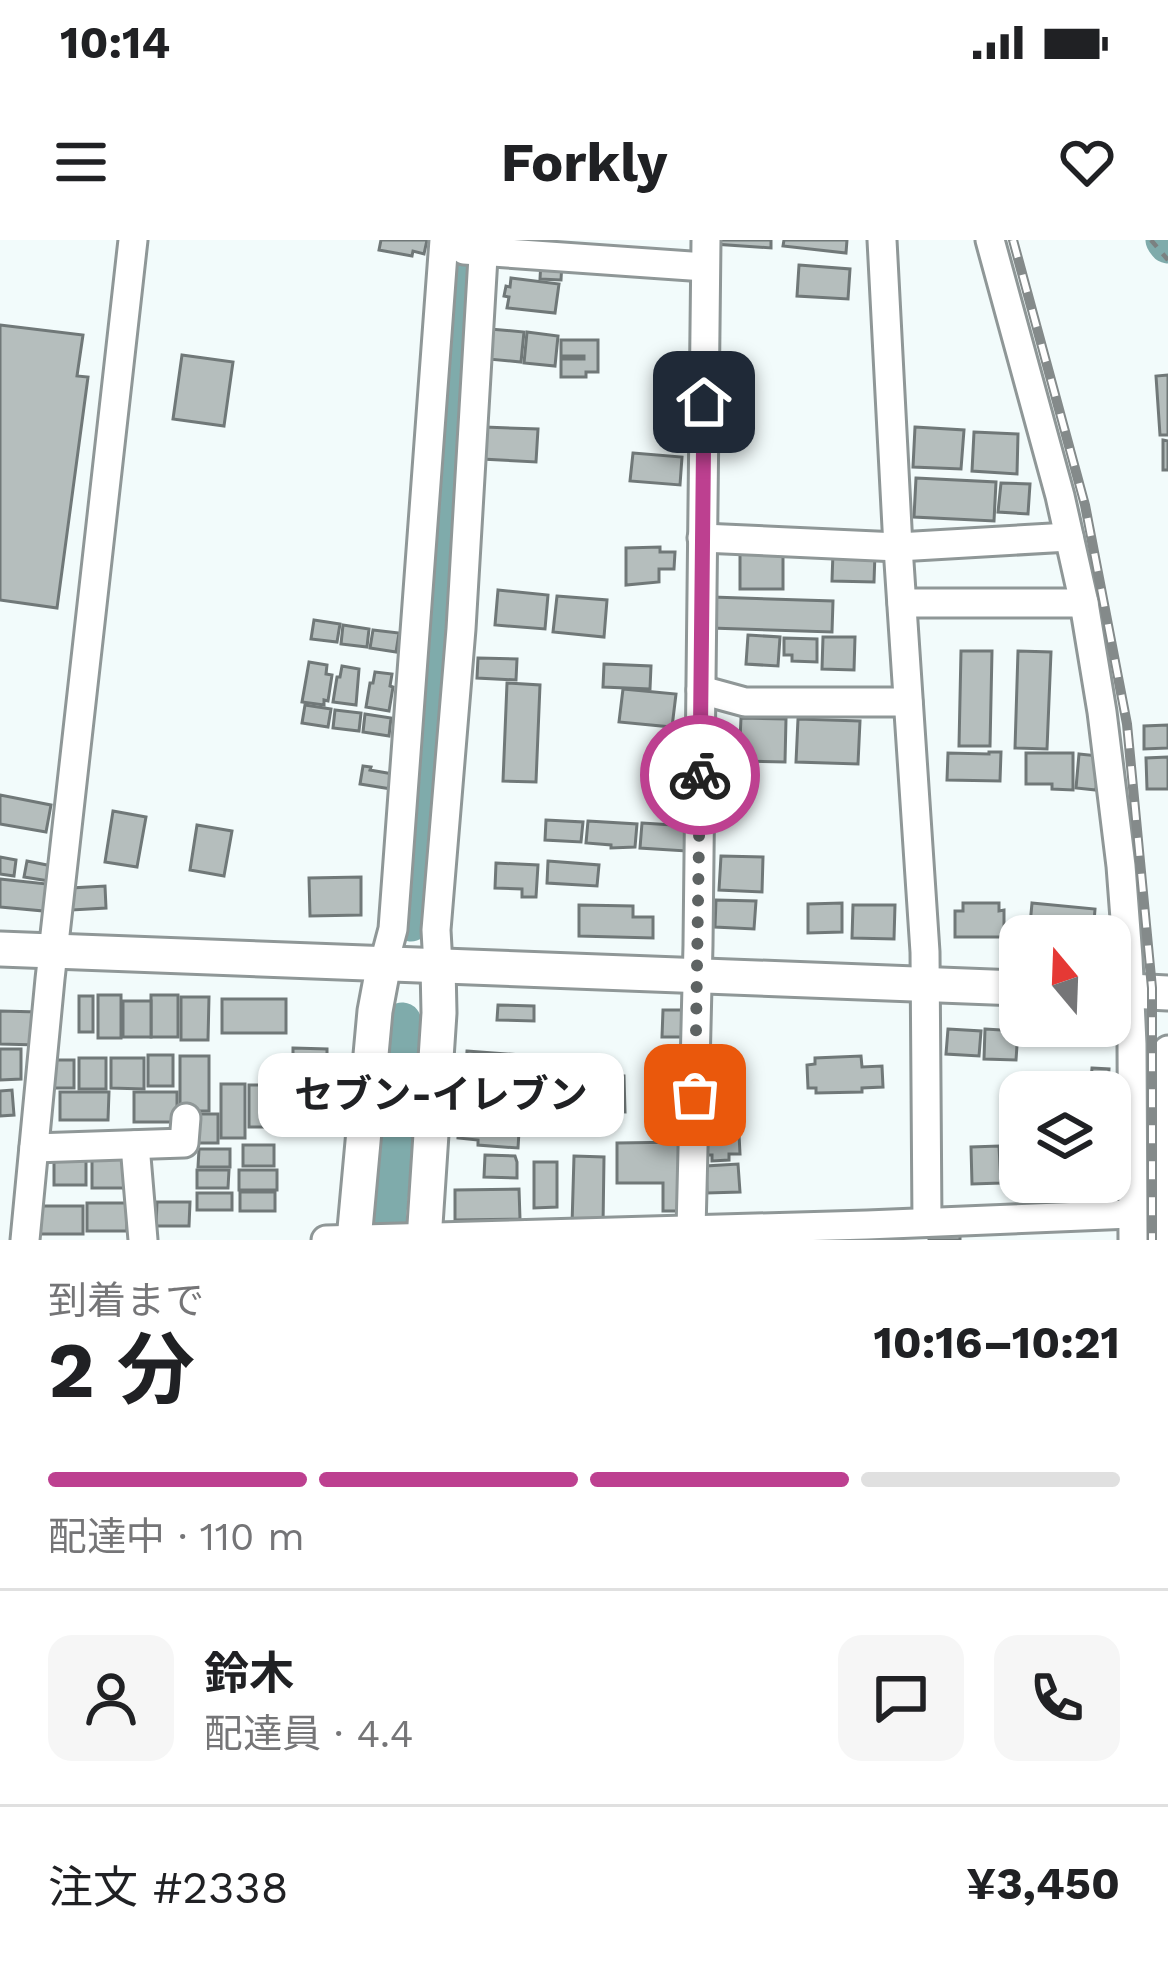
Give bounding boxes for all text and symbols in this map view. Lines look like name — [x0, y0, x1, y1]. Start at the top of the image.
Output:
text: 10:14 — [60, 16, 170, 69]
icon: menu — [48, 129, 114, 195]
icon: heart — [1054, 129, 1120, 195]
text: Forkly — [501, 131, 667, 194]
pin — [653, 351, 755, 453]
icon: home — [671, 369, 737, 435]
courier — [640, 715, 760, 835]
icon: bike — [667, 742, 733, 808]
north arrow — [999, 915, 1131, 1047]
map controls — [999, 915, 1131, 1203]
pin — [644, 1044, 746, 1146]
callout: セブン-イレブン — [257, 1053, 623, 1137]
icon: bag — [662, 1062, 728, 1128]
button: layers — [999, 1071, 1131, 1203]
text: セブン-イレブン — [294, 1072, 588, 1117]
text: 到着まで — [48, 1278, 204, 1323]
text: 10:16–10:21 — [873, 1316, 1120, 1369]
text: 2 分 — [48, 1324, 195, 1416]
text: 配達中 · 110 m — [48, 1514, 305, 1559]
button: person — [48, 1635, 174, 1761]
button: chat — [838, 1635, 964, 1761]
button: phone — [994, 1635, 1120, 1761]
text: 鈴木 — [204, 1647, 294, 1700]
text: 配達員 · 4.4 — [204, 1711, 414, 1756]
text: ¥3,450 — [966, 1857, 1120, 1910]
text: 注文 #2338 — [48, 1861, 289, 1914]

